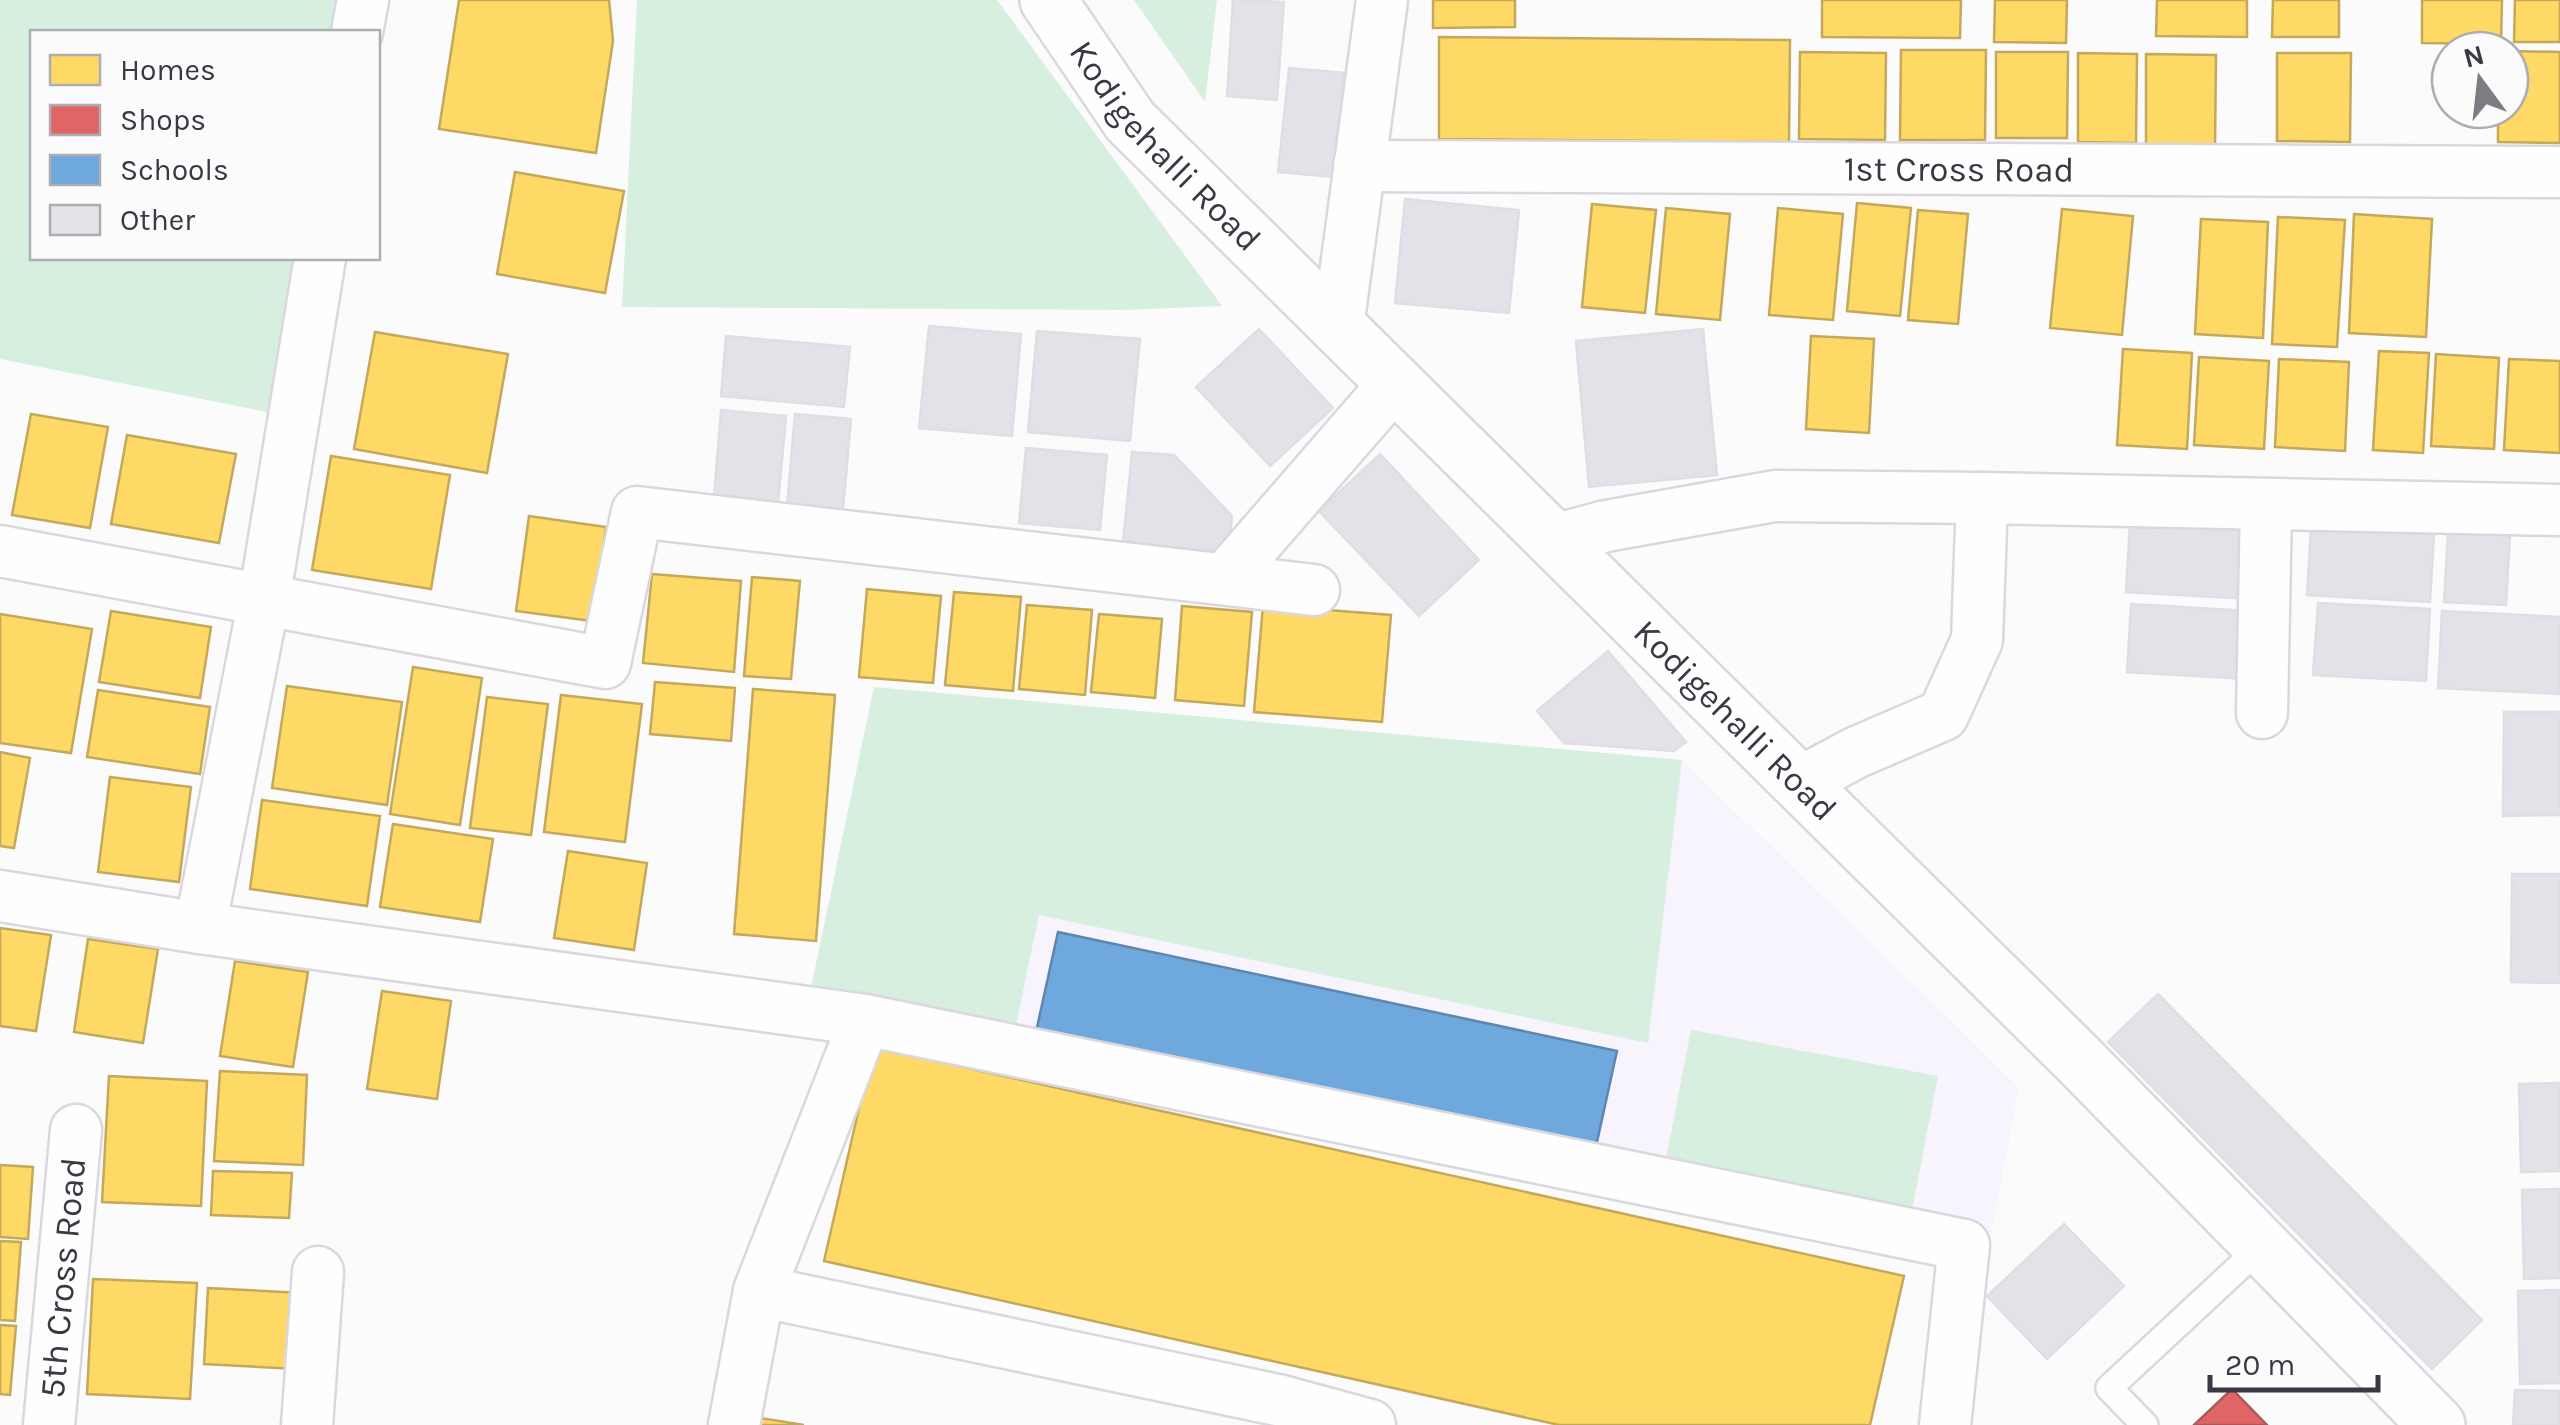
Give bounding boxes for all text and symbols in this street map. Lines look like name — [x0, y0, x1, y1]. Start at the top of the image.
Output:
legend — [30, 30, 380, 260]
north arrow — [2430, 30, 2530, 130]
street label: Kodigehalli Road — [1061, 33, 1270, 260]
text: N — [2460, 38, 2488, 75]
text: Homes — [120, 52, 216, 88]
text: Shops — [120, 102, 206, 138]
street label: 1st Cross Road — [1844, 148, 2074, 190]
text: Schools — [120, 152, 229, 188]
text: Other — [120, 202, 195, 238]
street label: Kodigehalli Road — [1626, 611, 1845, 829]
street label: 5th Cross Road — [31, 1156, 94, 1400]
scale bar — [2210, 1330, 2378, 1392]
text: 20 m — [2225, 1347, 2295, 1383]

